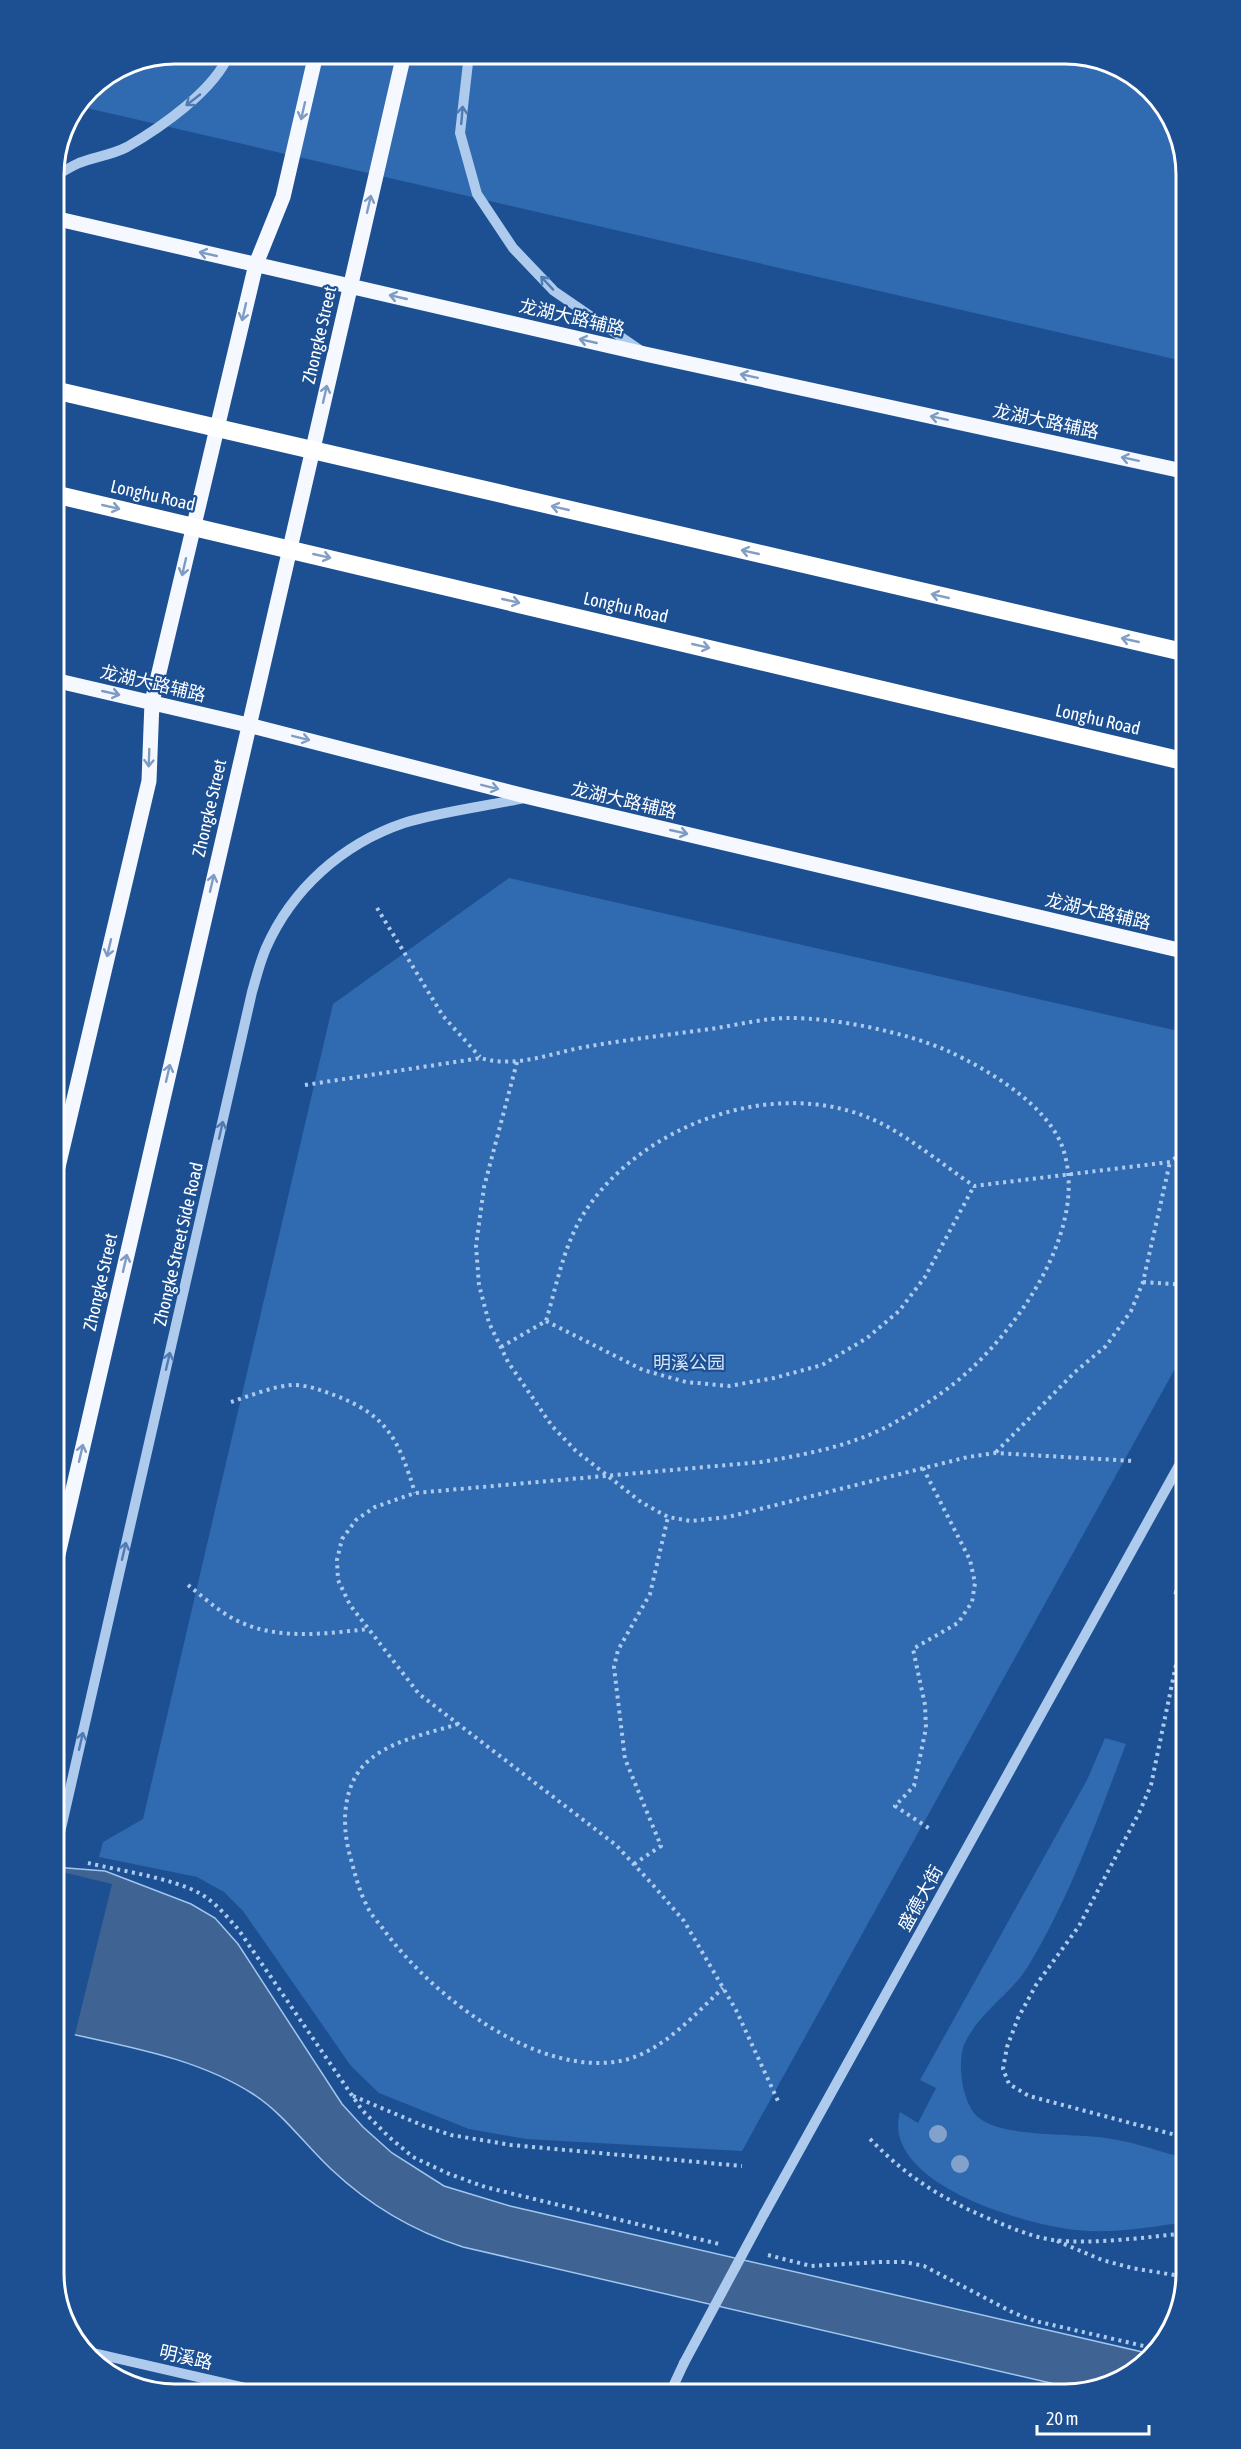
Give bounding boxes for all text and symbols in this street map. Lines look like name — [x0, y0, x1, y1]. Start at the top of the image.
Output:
one-way arrow — [186, 93, 202, 106]
one-way arrow — [297, 101, 309, 120]
one-way arrow — [457, 105, 468, 125]
one-way arrow — [364, 194, 375, 214]
one-way arrow — [199, 247, 218, 259]
one-way arrow — [539, 276, 554, 291]
street label: Zhongke Street — [298, 284, 340, 386]
one-way arrow — [389, 291, 408, 303]
street label: 龙湖大路辅路 — [517, 295, 627, 339]
one-way arrow — [238, 302, 250, 321]
one-way arrow — [579, 334, 598, 346]
one-way arrow — [740, 370, 759, 382]
one-way arrow — [319, 384, 331, 403]
street label: 龙湖大路辅路 — [991, 400, 1101, 442]
one-way arrow — [930, 412, 950, 423]
one-way arrow — [1121, 453, 1140, 465]
street label: Longhu Road — [109, 475, 197, 515]
one-way arrow — [101, 502, 120, 513]
one-way arrow — [551, 502, 570, 513]
one-way arrow — [741, 546, 760, 558]
one-way arrow — [312, 550, 331, 562]
one-way arrow — [178, 557, 190, 576]
street label: Longhu Road — [582, 587, 670, 627]
one-way arrow — [931, 590, 950, 602]
one-way arrow — [501, 596, 520, 607]
one-way arrow — [1121, 634, 1140, 646]
one-way arrow — [691, 641, 710, 653]
street label: 龙湖大路辅路 — [98, 661, 208, 705]
one-way arrow — [101, 688, 120, 699]
street label: Longhu Road — [1054, 699, 1142, 739]
one-way arrow — [291, 733, 310, 745]
one-way arrow — [144, 747, 155, 767]
street label: Zhongke Street — [188, 757, 230, 859]
street label: 龙湖大路辅路 — [569, 778, 679, 822]
one-way arrow — [480, 782, 499, 793]
one-way arrow — [670, 827, 689, 839]
one-way arrow — [207, 874, 218, 893]
street label: 龙湖大路辅路 — [1043, 889, 1153, 933]
one-way arrow — [103, 939, 115, 958]
one-way arrow — [163, 1064, 175, 1083]
one-way arrow — [215, 1120, 227, 1139]
street label: Zhongke Street Side Road — [149, 1160, 207, 1328]
street label: Zhongke Street — [79, 1231, 121, 1333]
one-way arrow — [119, 1254, 131, 1273]
one-way arrow — [163, 1351, 174, 1371]
park label: 明溪公园 — [653, 1352, 725, 1373]
one-way arrow — [76, 1444, 88, 1463]
one-way arrow — [119, 1542, 131, 1561]
one-way arrow — [76, 1732, 87, 1751]
street label: 盛德大街 — [893, 1861, 947, 1935]
street label: 明溪路 — [157, 2341, 215, 2373]
scale bar — [1037, 2398, 1150, 2436]
text: 20 m — [1046, 2408, 1078, 2429]

